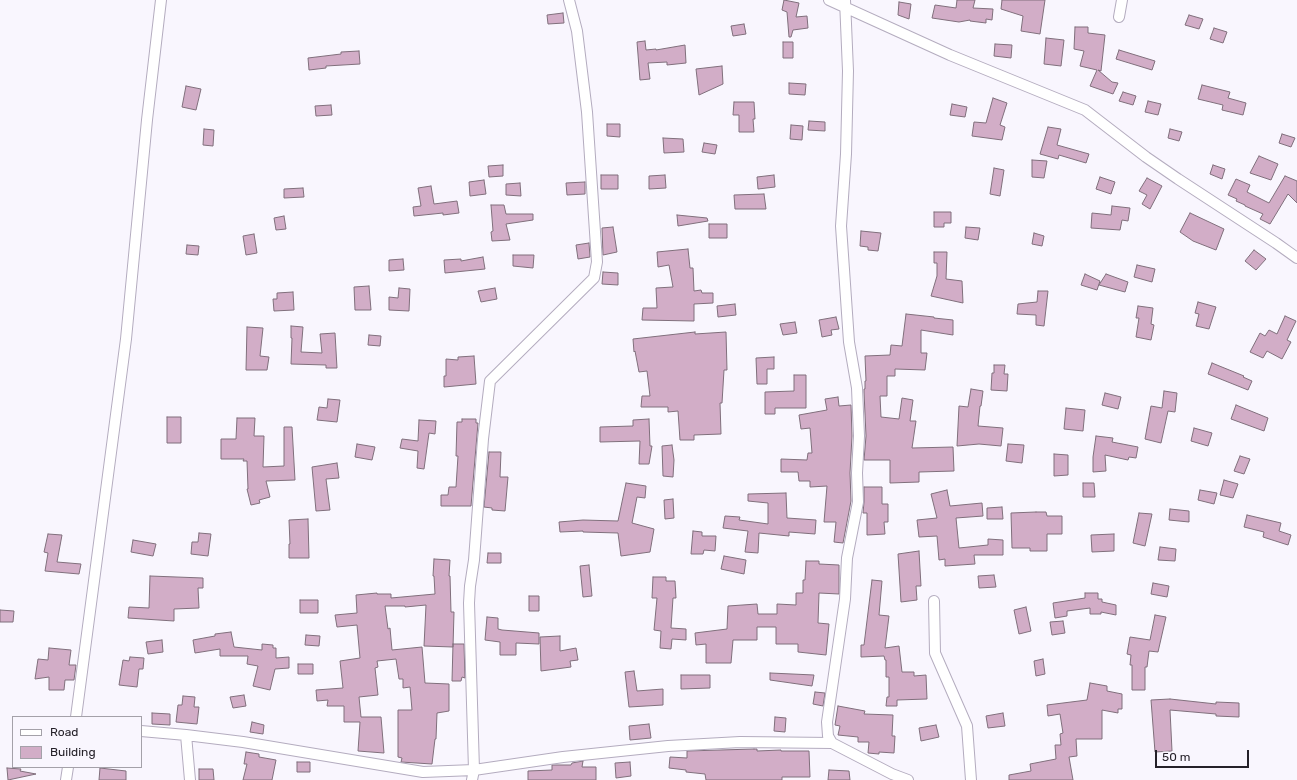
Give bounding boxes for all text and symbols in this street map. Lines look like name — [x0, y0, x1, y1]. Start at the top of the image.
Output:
legend — [12, 716, 142, 768]
text: Road — [50, 725, 78, 739]
scale bar — [1157, 742, 1251, 768]
text: Building — [50, 745, 96, 759]
text: 50 m — [1162, 750, 1190, 764]

